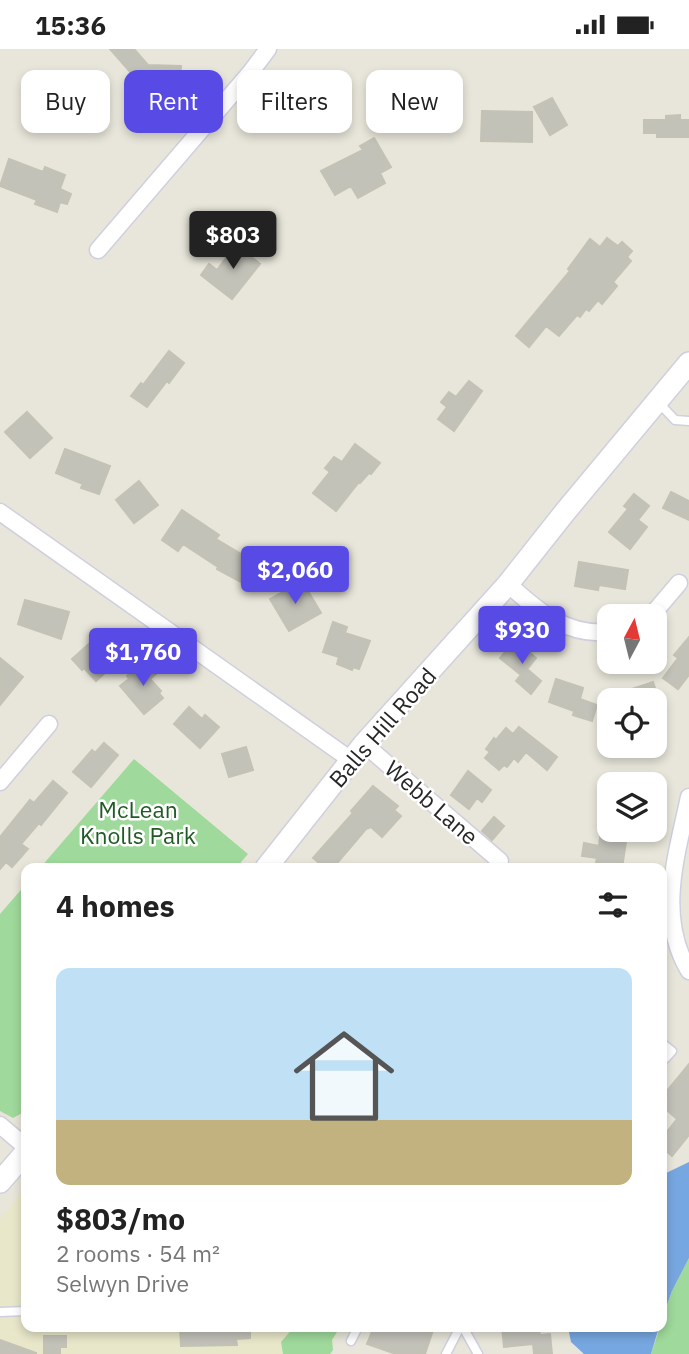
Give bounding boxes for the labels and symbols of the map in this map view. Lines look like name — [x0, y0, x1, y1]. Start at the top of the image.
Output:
pin: $803 — [192, 211, 274, 271]
pin: $2,060 — [238, 547, 352, 606]
north arrow — [597, 604, 667, 674]
pin: $930 — [481, 607, 563, 666]
pin: $1,760 — [86, 629, 200, 688]
street label: Balls Hill Road — [322, 661, 442, 793]
street label: Webb Lane — [379, 753, 485, 851]
park label: McLean Knolls Park — [80, 794, 196, 850]

